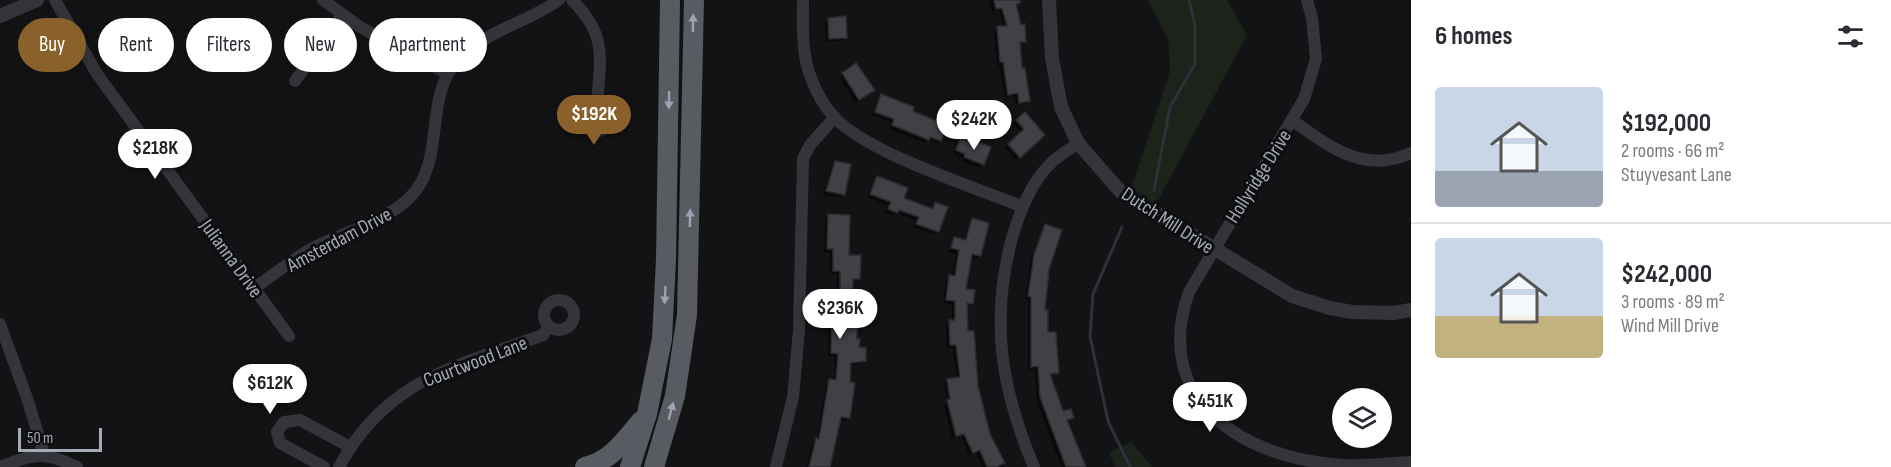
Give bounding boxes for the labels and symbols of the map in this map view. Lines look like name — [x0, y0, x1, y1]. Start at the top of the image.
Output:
one-way arrow — [688, 13, 698, 32]
one-way arrow — [664, 91, 674, 110]
pin: $192K — [552, 95, 636, 146]
pin: $242K — [932, 100, 1016, 151]
street label: Hollyridge Drive — [1221, 125, 1297, 228]
pin: $218K — [113, 129, 197, 180]
street label: Dutch Mill Drive — [1117, 182, 1218, 260]
street label: Amsterdam Drive — [282, 202, 396, 278]
one-way arrow — [685, 208, 695, 227]
street label: Julianna Drive — [194, 214, 268, 302]
one-way arrow — [660, 286, 669, 305]
pin: $236K — [798, 289, 882, 340]
street label: Courtwood Lane — [420, 331, 531, 393]
pin: $612K — [228, 364, 312, 415]
pin: $451K — [1168, 382, 1252, 433]
one-way arrow — [667, 402, 676, 420]
scale bar — [18, 425, 102, 452]

